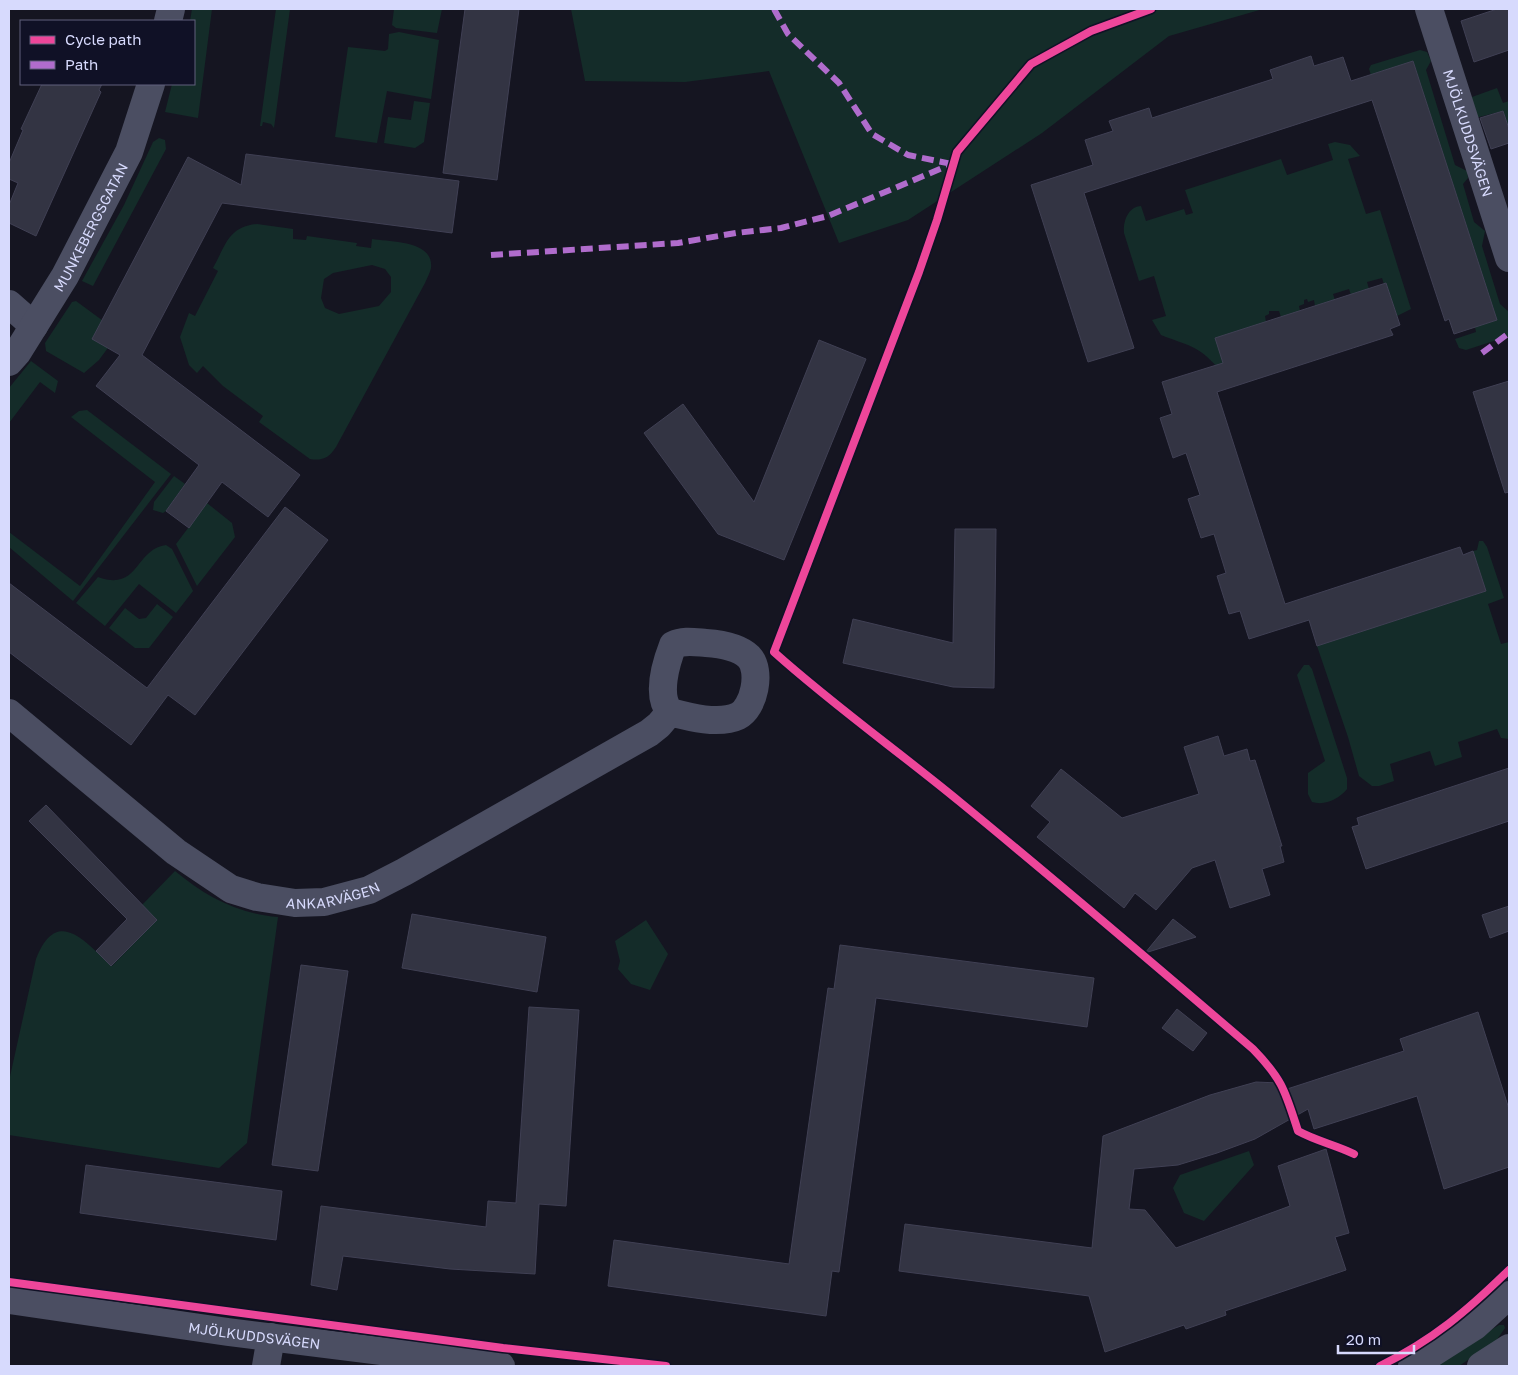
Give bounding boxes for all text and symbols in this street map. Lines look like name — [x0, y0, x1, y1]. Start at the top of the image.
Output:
legend — [20, 20, 195, 85]
text: Cycle path — [65, 30, 141, 48]
text: Path — [65, 55, 98, 73]
street label: MJÖLKUDDSVÄGEN — [1440, 67, 1497, 199]
street label: MUNKEBERGSGATAN — [49, 160, 131, 294]
street label: ANKARVÄGEN — [285, 878, 382, 912]
street label: MJÖLKUDDSVÄGEN — [187, 1318, 321, 1352]
scale bar — [1338, 1322, 1414, 1354]
text: 20 m — [1346, 1330, 1381, 1348]

